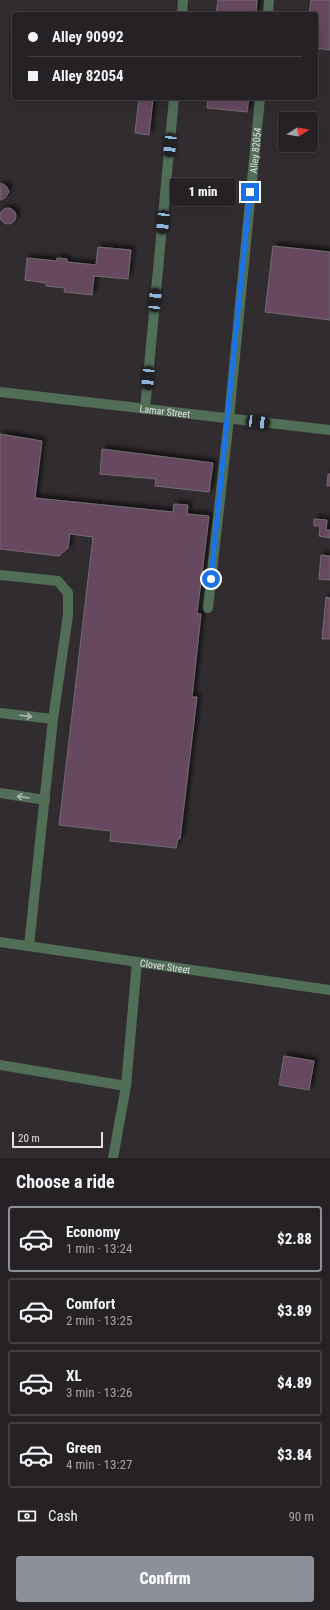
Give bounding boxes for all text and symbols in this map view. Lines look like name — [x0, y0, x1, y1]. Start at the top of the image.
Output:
text: Alley 90992 — [52, 28, 124, 46]
text: Alley 82054 — [52, 67, 124, 85]
north arrow — [278, 112, 318, 152]
map controls — [278, 112, 318, 152]
street label: Alley 82054 — [247, 127, 263, 174]
car — [163, 132, 177, 158]
callout: 1 min — [170, 178, 236, 206]
route end — [241, 183, 259, 201]
text: 1 min — [189, 184, 217, 199]
car — [156, 209, 170, 235]
car — [148, 288, 162, 312]
car — [141, 366, 155, 390]
street label: Lamar Street — [139, 403, 191, 419]
car — [245, 415, 271, 429]
route start — [202, 570, 220, 588]
one-way arrow — [20, 712, 33, 720]
one-way arrow — [17, 793, 30, 801]
street label: Clover Street — [139, 957, 191, 975]
scale bar — [12, 1130, 103, 1149]
text: 20 m — [18, 1132, 40, 1145]
text: Choose a ride — [16, 1171, 115, 1192]
icon: car — [18, 1221, 54, 1257]
text: Economy — [66, 1223, 120, 1241]
text: $2.88 — [277, 1230, 312, 1248]
text: 1 min · 13:24 — [66, 1241, 132, 1256]
icon: car — [18, 1293, 54, 1329]
text: Comfort — [66, 1295, 115, 1313]
text: $3.89 — [277, 1302, 312, 1320]
text: 2 min · 13:25 — [66, 1313, 132, 1328]
icon: car — [18, 1365, 54, 1401]
text: XL — [66, 1367, 82, 1385]
text: $4.89 — [277, 1374, 312, 1392]
text: 3 min · 13:26 — [66, 1385, 132, 1400]
icon: car — [18, 1437, 54, 1473]
text: Green — [66, 1439, 101, 1457]
text: $3.84 — [277, 1446, 312, 1464]
text: 4 min · 13:27 — [66, 1457, 132, 1472]
icon: cash — [16, 1505, 38, 1527]
text: Cash — [48, 1507, 78, 1525]
text: 90 m — [288, 1509, 314, 1524]
button: Confirm — [16, 1556, 314, 1602]

